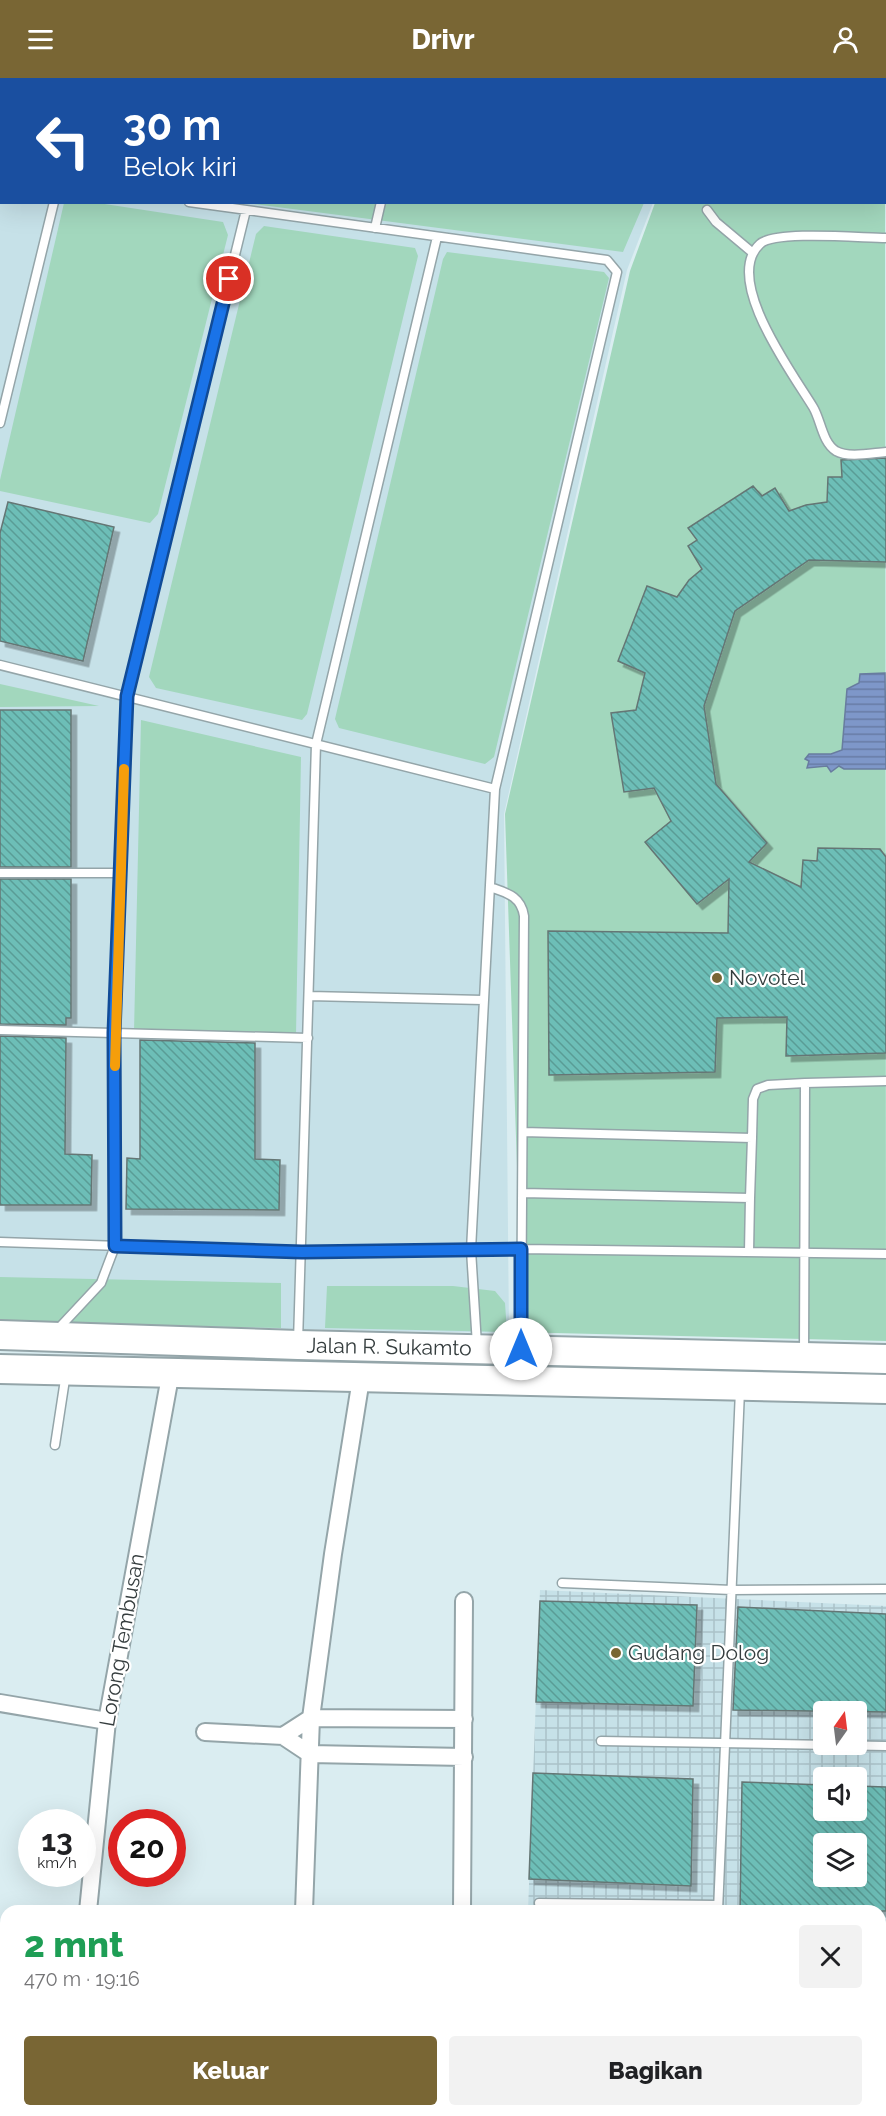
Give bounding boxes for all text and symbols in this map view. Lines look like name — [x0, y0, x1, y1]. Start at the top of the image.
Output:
icon: menu — [24, 23, 57, 56]
icon: person — [829, 23, 862, 56]
text: Drivr — [411, 24, 475, 55]
text: 30 m — [123, 101, 221, 150]
icon: left — [24, 102, 102, 180]
text: Belok kiri — [123, 151, 237, 182]
pin — [203, 253, 254, 304]
icon: arrive — [212, 262, 245, 295]
place label: Novotel — [729, 965, 805, 990]
marker: Novotel — [710, 971, 724, 985]
position arrow — [489, 1317, 553, 1381]
street label: Jalan R. Sukamto — [306, 1333, 472, 1360]
street label: Lorong Tembusan — [94, 1551, 149, 1728]
place label: Gudang Dolog — [628, 1640, 769, 1665]
marker: Gudang Dolog — [609, 1646, 623, 1660]
north arrow — [813, 1701, 867, 1755]
map controls — [813, 1701, 867, 1887]
button: sound — [813, 1767, 867, 1821]
speed limit sign: 20 — [108, 1809, 186, 1887]
text: 13 — [41, 1823, 73, 1858]
button: layers — [813, 1833, 867, 1887]
text: km/h — [37, 1854, 77, 1872]
text: 2 mnt — [24, 1923, 123, 1965]
button: close — [799, 1925, 862, 1988]
text: 470 m · 19:16 — [24, 1967, 140, 1991]
button: Keluar — [24, 2036, 437, 2105]
button: Bagikan — [449, 2036, 862, 2105]

